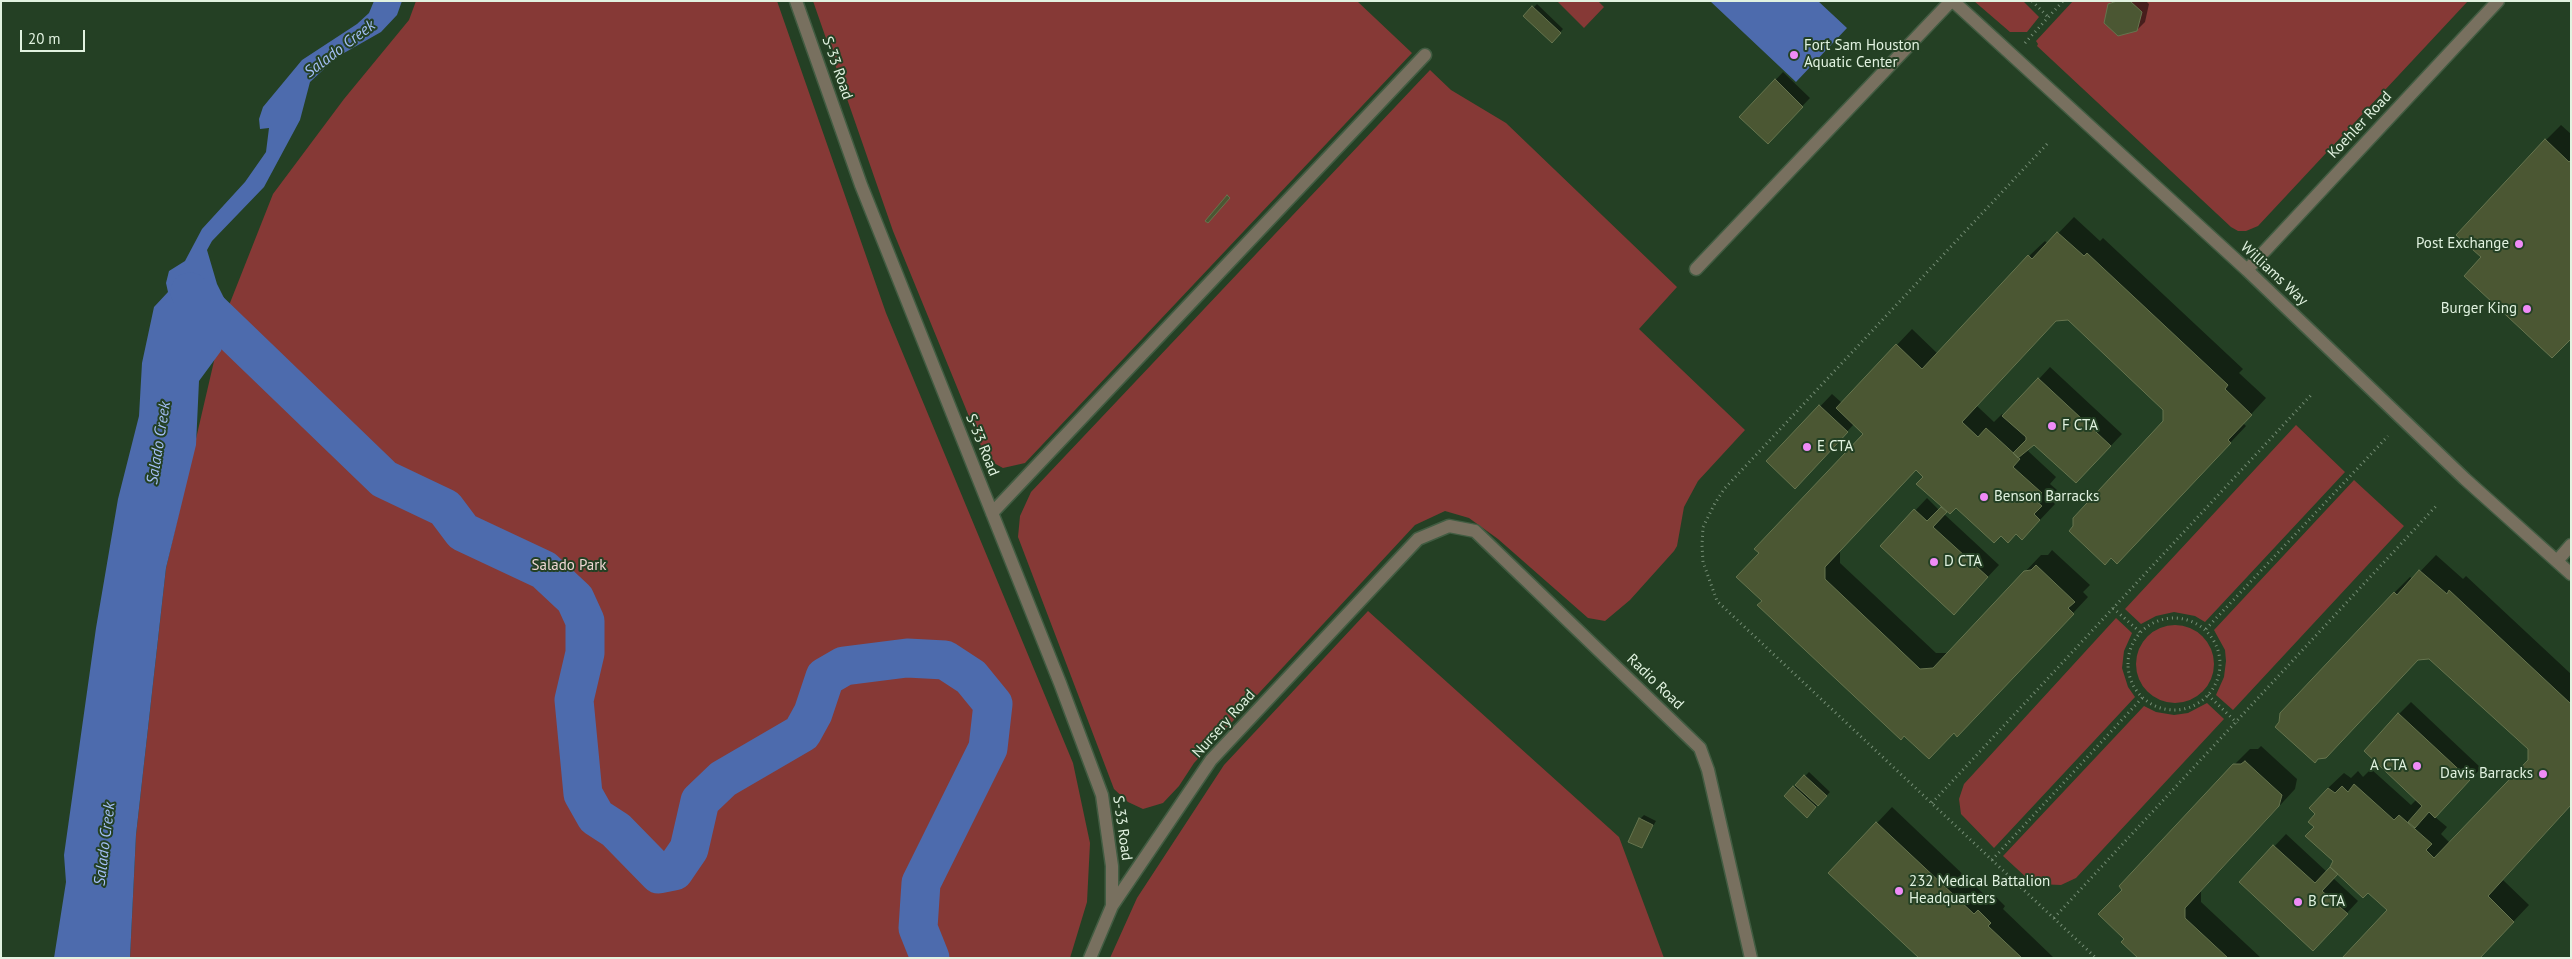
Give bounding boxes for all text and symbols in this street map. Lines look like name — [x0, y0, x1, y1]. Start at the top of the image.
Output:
water label: Salado Creek — [301, 16, 379, 82]
scale bar — [22, 20, 88, 52]
text: 20 m — [28, 29, 61, 48]
street label: S-33 Road — [818, 34, 856, 102]
place label: Fort Sam Houston Aquatic Center — [1804, 37, 1920, 72]
marker: Fort Sam Houston Aquatic Center — [1788, 49, 1800, 61]
street label: Koehler Road — [2324, 88, 2396, 162]
place label: Post Exchange — [2416, 235, 2509, 253]
street label: Williams Way — [2237, 238, 2311, 310]
marker: Post Exchange — [2513, 238, 2525, 250]
place label: Burger King — [2441, 300, 2517, 318]
marker: Burger King — [2521, 303, 2533, 315]
water label: Salado Creek — [143, 400, 175, 486]
street label: S-33 Road — [961, 411, 1003, 479]
place label: F CTA — [2062, 417, 2098, 435]
marker: F CTA — [2046, 420, 2058, 432]
place label: E CTA — [1817, 438, 1853, 456]
marker: E CTA — [1801, 441, 1813, 453]
place label: Benson Barracks — [1994, 488, 2099, 506]
marker: Benson Barracks — [1978, 491, 1990, 503]
place label: D CTA — [1944, 553, 1982, 571]
marker: D CTA — [1928, 556, 1940, 568]
park label: Salado Park — [532, 557, 606, 575]
street label: Radio Road — [1623, 650, 1687, 714]
street label: Nursery Road — [1189, 686, 1259, 762]
place label: A CTA — [2370, 757, 2407, 775]
marker: A CTA — [2411, 760, 2423, 772]
place label: Davis Barracks — [2440, 765, 2533, 783]
marker: Davis Barracks — [2537, 768, 2549, 780]
street label: S-33 Road — [1109, 794, 1135, 862]
water label: Salado Creek — [90, 801, 120, 887]
place label: 232 Medical Battalion Headquarters — [1909, 873, 2050, 908]
marker: 232 Medical Battalion Headquarters — [1893, 885, 1905, 897]
place label: B CTA — [2308, 893, 2345, 911]
marker: B CTA — [2292, 896, 2304, 908]

